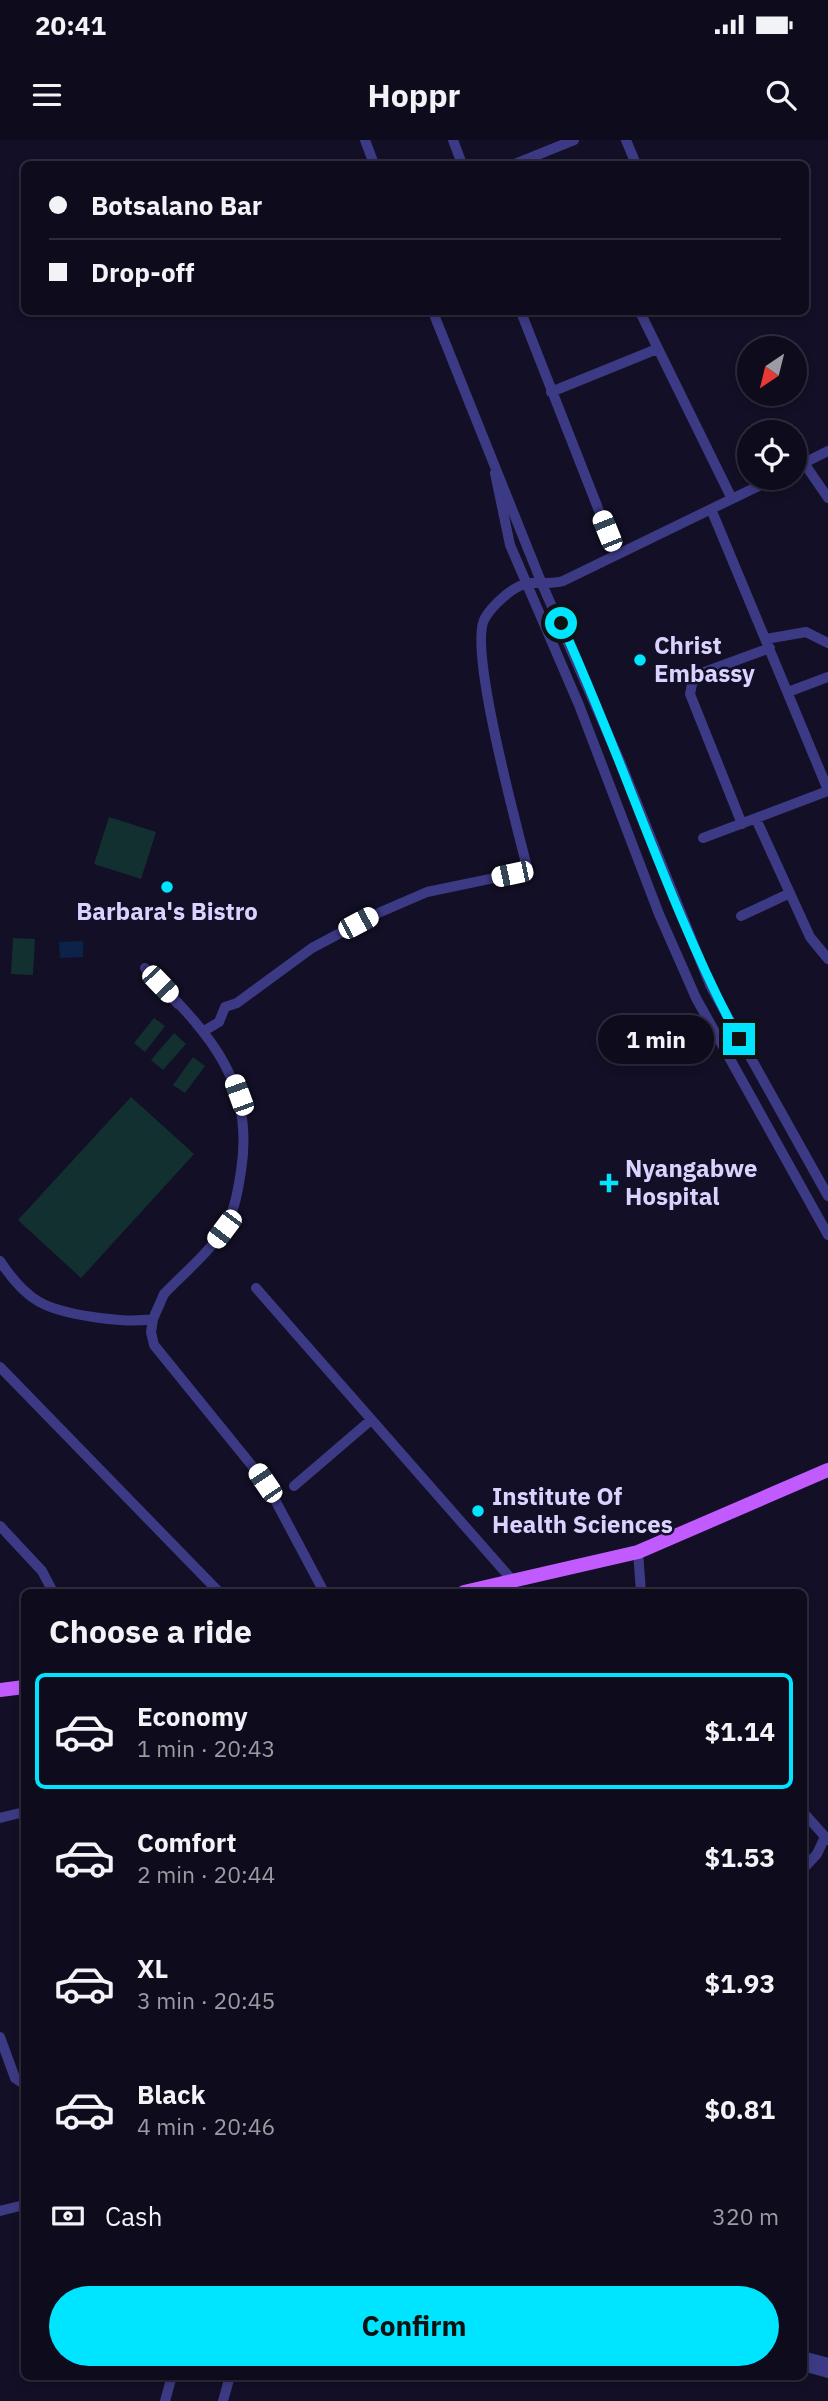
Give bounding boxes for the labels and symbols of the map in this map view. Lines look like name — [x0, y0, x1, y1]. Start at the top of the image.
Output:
north arrow — [737, 336, 807, 406]
car — [590, 508, 625, 554]
route start — [545, 607, 577, 639]
place label: Christ Embassy — [654, 629, 755, 689]
marker: Christ Embassy — [632, 652, 648, 668]
car — [490, 859, 535, 889]
marker: Barbara's Bistro — [159, 879, 175, 895]
place label: Barbara's Bistro — [76, 895, 258, 927]
car — [335, 904, 382, 942]
car — [138, 962, 183, 1006]
callout: 1 min — [599, 1014, 714, 1063]
route end — [723, 1023, 755, 1055]
car — [222, 1072, 257, 1118]
place label: Nyangabwe Hospital — [625, 1152, 757, 1212]
marker: Nyangabwe Hospital — [599, 1173, 619, 1193]
car — [203, 1206, 246, 1252]
car — [245, 1460, 286, 1506]
place label: Institute Of Health Sciences — [492, 1480, 673, 1540]
marker: Institute Of Health Sciences — [470, 1503, 486, 1519]

